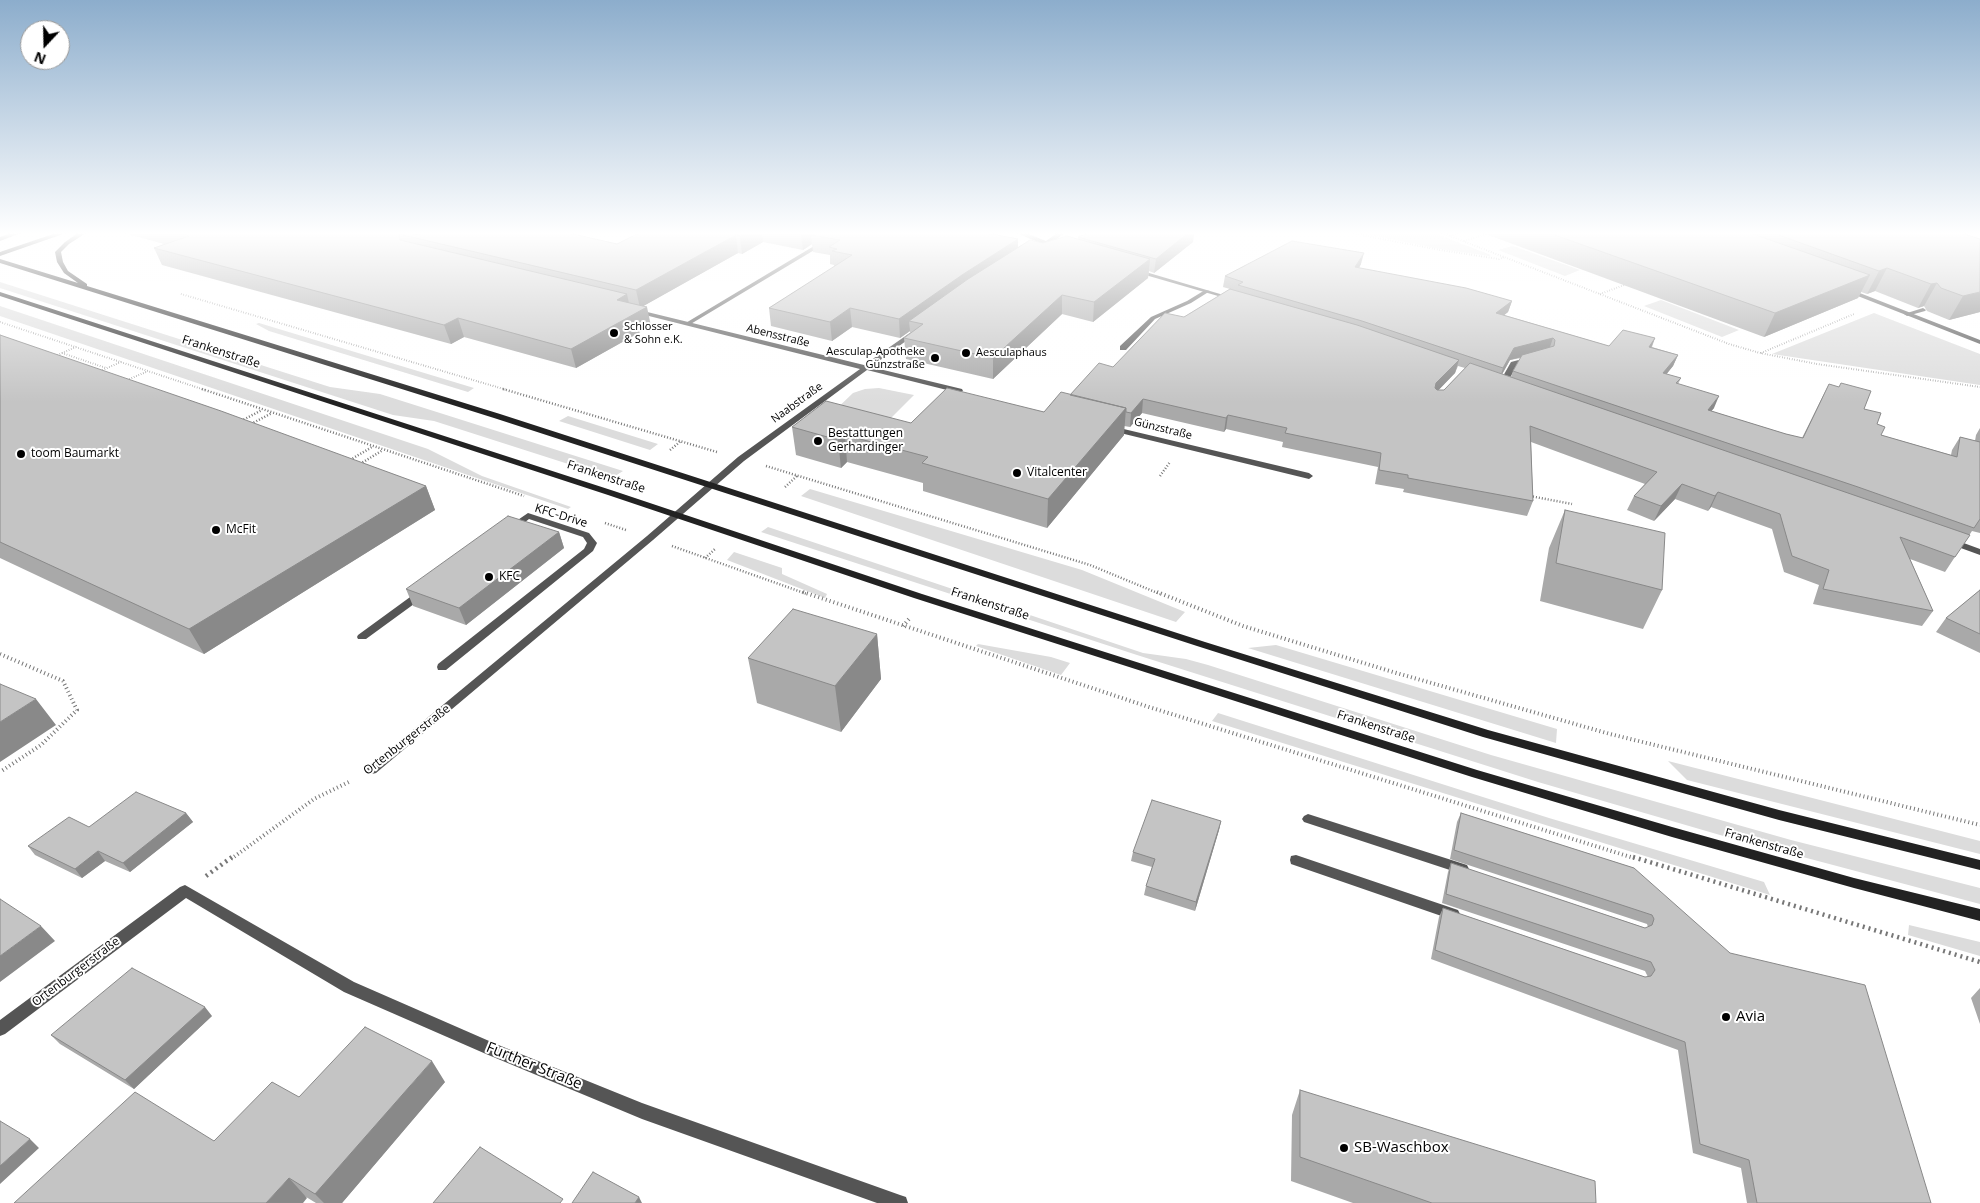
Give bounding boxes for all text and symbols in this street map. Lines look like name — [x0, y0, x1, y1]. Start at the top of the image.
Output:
north arrow — [20, 20, 70, 70]
text: N — [31, 48, 49, 69]
place label: Schlosser & Sohn e.K. — [624, 320, 683, 346]
street label: Abensstraße — [745, 322, 811, 350]
marker: Schlosser & Sohn e.K. — [608, 327, 620, 339]
street label: Frankenstraße — [180, 333, 262, 371]
place label: Aesculap-Apotheke Günzstraße — [826, 345, 925, 371]
place label: Aesculaphaus — [976, 346, 1047, 360]
marker: Aesculaphaus — [960, 347, 972, 359]
marker: Aesculap-Apotheke Günzstraße — [929, 352, 941, 364]
street label: Naabstraße — [769, 380, 825, 426]
street label: Günzstraße — [1133, 415, 1193, 443]
place label: Bestattungen Gerhardinger — [828, 427, 903, 455]
marker: Bestattungen Gerhardinger — [812, 435, 824, 447]
place label: toom Baumarkt — [31, 447, 119, 461]
marker: toom Baumarkt — [15, 448, 27, 460]
street label: Frankenstraße — [565, 458, 647, 496]
place label: Vitalcenter — [1027, 466, 1087, 480]
marker: Vitalcenter — [1011, 467, 1023, 479]
street label: KFC-Drive — [533, 501, 589, 531]
place label: McFit — [226, 523, 256, 537]
marker: McFit — [210, 524, 222, 536]
place label: KFC — [499, 570, 520, 584]
marker: KFC — [483, 571, 495, 583]
street label: Frankenstraße — [949, 585, 1031, 623]
street label: Ortenburgerstraße — [361, 702, 453, 778]
street label: Frankenstraße — [1335, 708, 1417, 746]
street label: Frankenstraße — [1723, 826, 1805, 862]
street label: Ortenburgerstraße — [29, 934, 123, 1010]
place label: Avia — [1736, 1008, 1765, 1026]
marker: Avia — [1720, 1011, 1732, 1023]
street label: Further Straße — [483, 1039, 585, 1093]
place label: SB-Waschbox — [1354, 1139, 1449, 1157]
marker: SB-Waschbox — [1338, 1142, 1350, 1154]

